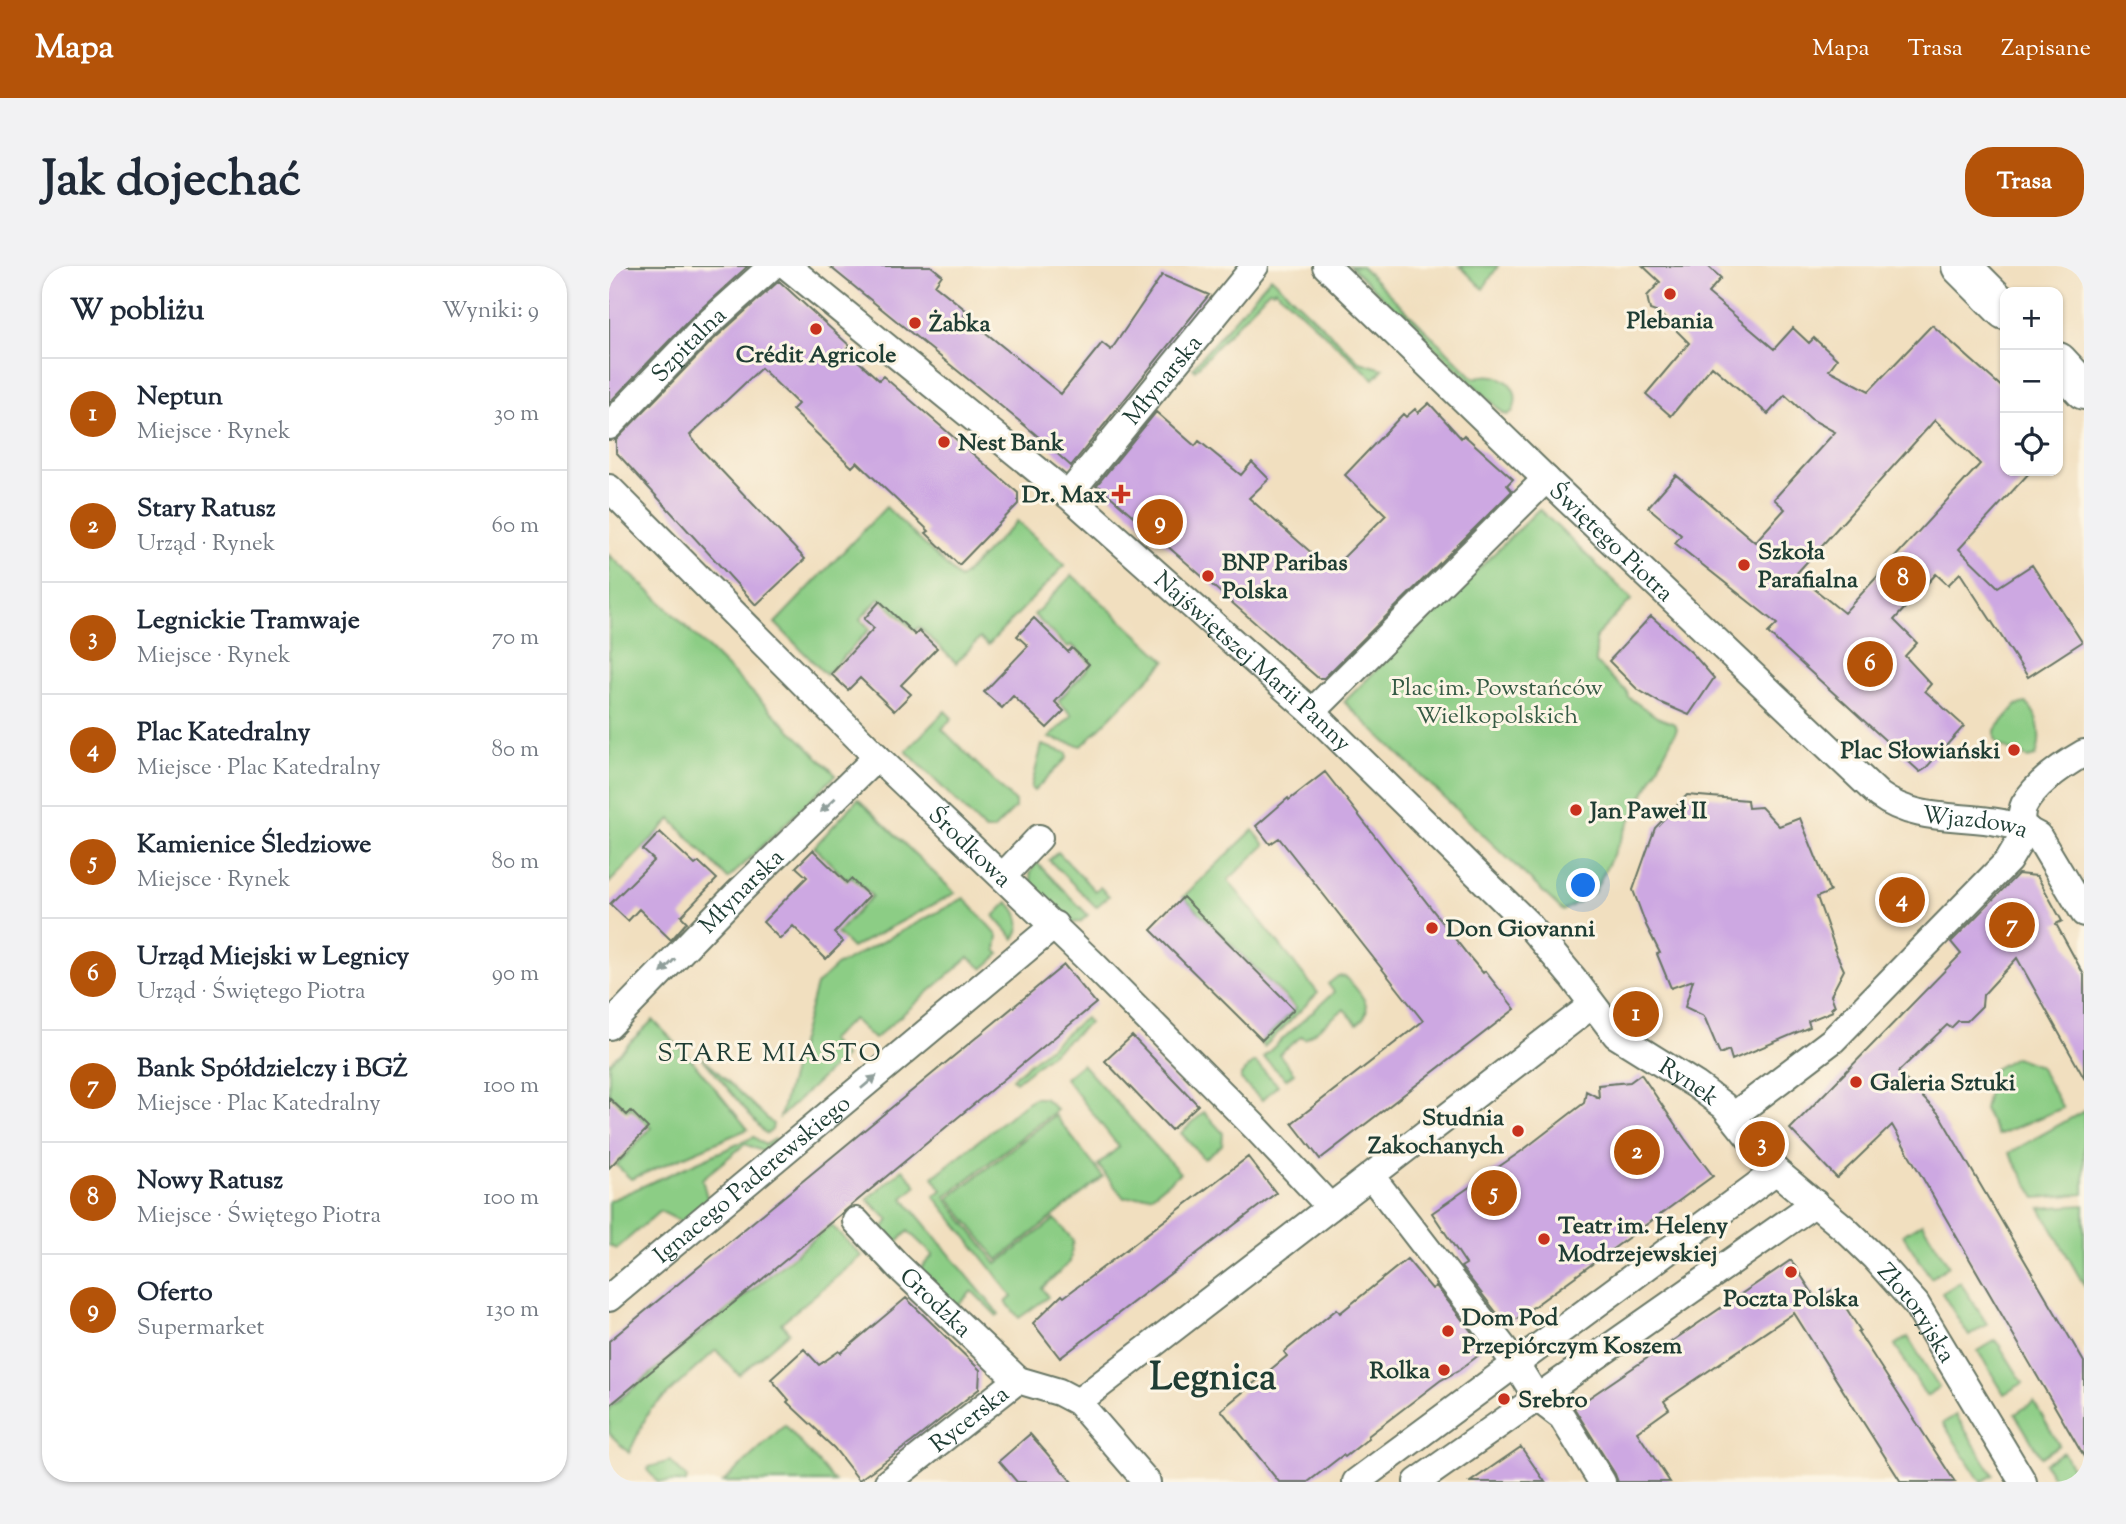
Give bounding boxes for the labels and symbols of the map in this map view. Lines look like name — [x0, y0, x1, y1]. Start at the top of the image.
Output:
marker: Plebania — [1662, 286, 1678, 302]
street label: Szpitalna — [644, 300, 735, 391]
place label: Plebania — [1626, 305, 1715, 339]
place label: Żabka — [929, 308, 991, 342]
marker: Żabka — [907, 315, 923, 331]
marker: Crédit Agricole — [808, 321, 824, 337]
street label: Młynarska — [1116, 328, 1211, 434]
place label: Crédit Agricole — [736, 339, 896, 373]
place label: Nest Bank — [958, 427, 1065, 461]
marker: Nest Bank — [936, 434, 952, 450]
street label: Świętego Piotra — [1541, 475, 1680, 611]
place label: Dr. Max — [1022, 479, 1107, 513]
marker: Dr. Max — [1113, 486, 1129, 502]
pin: 9 — [1137, 496, 1183, 548]
place label: Szkoła Parafialna — [1758, 536, 1859, 598]
place label: BNP Paribas Polska — [1222, 547, 1348, 609]
pin: 8 — [1880, 553, 1926, 605]
marker: Szkoła Parafialna — [1736, 557, 1752, 573]
street label: Najświętszej Marii Panny — [1146, 564, 1358, 761]
marker: BNP Paribas Polska — [1200, 568, 1216, 584]
pin: 6 — [1847, 638, 1893, 690]
park label: Plac im. Powstańców Wielkopolskich — [1391, 672, 1603, 734]
place label: Plac Słowiański — [1841, 735, 2000, 769]
marker: Plac Słowiański — [2006, 742, 2022, 758]
place label: Jan Paweł II — [1588, 795, 1707, 829]
one-way arrow — [820, 796, 837, 812]
street label: Wjazdowa — [1920, 799, 2033, 848]
street label: Środkowa — [920, 800, 1018, 896]
marker: Jan Paweł II — [1568, 802, 1584, 818]
street label: Młynarska — [692, 842, 793, 942]
your location — [1566, 868, 1600, 902]
pin: 4 — [1879, 874, 1925, 926]
pin: 7 — [1989, 899, 2035, 951]
place label: Don Giovanni — [1446, 913, 1595, 947]
marker: Don Giovanni — [1424, 920, 1440, 936]
one-way arrow — [660, 957, 676, 974]
pin: 1 — [1613, 988, 1659, 1040]
district label: STARE MIASTO — [657, 1036, 883, 1073]
street label: Rynek — [1651, 1051, 1725, 1115]
place label: Galeria Sztuki — [1870, 1067, 2016, 1101]
marker: Galeria Sztuki — [1848, 1074, 1864, 1090]
one-way arrow — [860, 1075, 877, 1090]
street label: Ignacego Paderewskiego — [647, 1088, 859, 1273]
place label: Studnia Zakochanych — [1368, 1102, 1505, 1164]
pin: 3 — [1739, 1118, 1785, 1170]
marker: Studnia Zakochanych — [1510, 1123, 1526, 1139]
pin: 2 — [1614, 1126, 1660, 1178]
pin: 5 — [1471, 1167, 1517, 1219]
place label: Teatr im. Heleny Modrzejewskiej — [1558, 1210, 1728, 1272]
marker: Teatr im. Heleny Modrzejewskiej — [1536, 1231, 1552, 1247]
street label: Złotoryjska — [1868, 1256, 1963, 1370]
street label: Grodzka — [891, 1261, 978, 1346]
marker: Poczta Polska — [1783, 1264, 1799, 1280]
place label: Poczta Polska — [1723, 1283, 1860, 1317]
place label: Dom Pod Przepiórczym Koszem — [1462, 1302, 1682, 1364]
marker: Dom Pod Przepiórczym Koszem — [1440, 1323, 1456, 1339]
district label: Legnica — [1150, 1353, 1277, 1407]
place label: Rolka — [1369, 1355, 1431, 1389]
marker: Rolka — [1436, 1362, 1452, 1378]
street label: Rycerska — [924, 1378, 1017, 1462]
place label: Srebro — [1518, 1384, 1588, 1418]
marker: Srebro — [1496, 1391, 1512, 1407]

